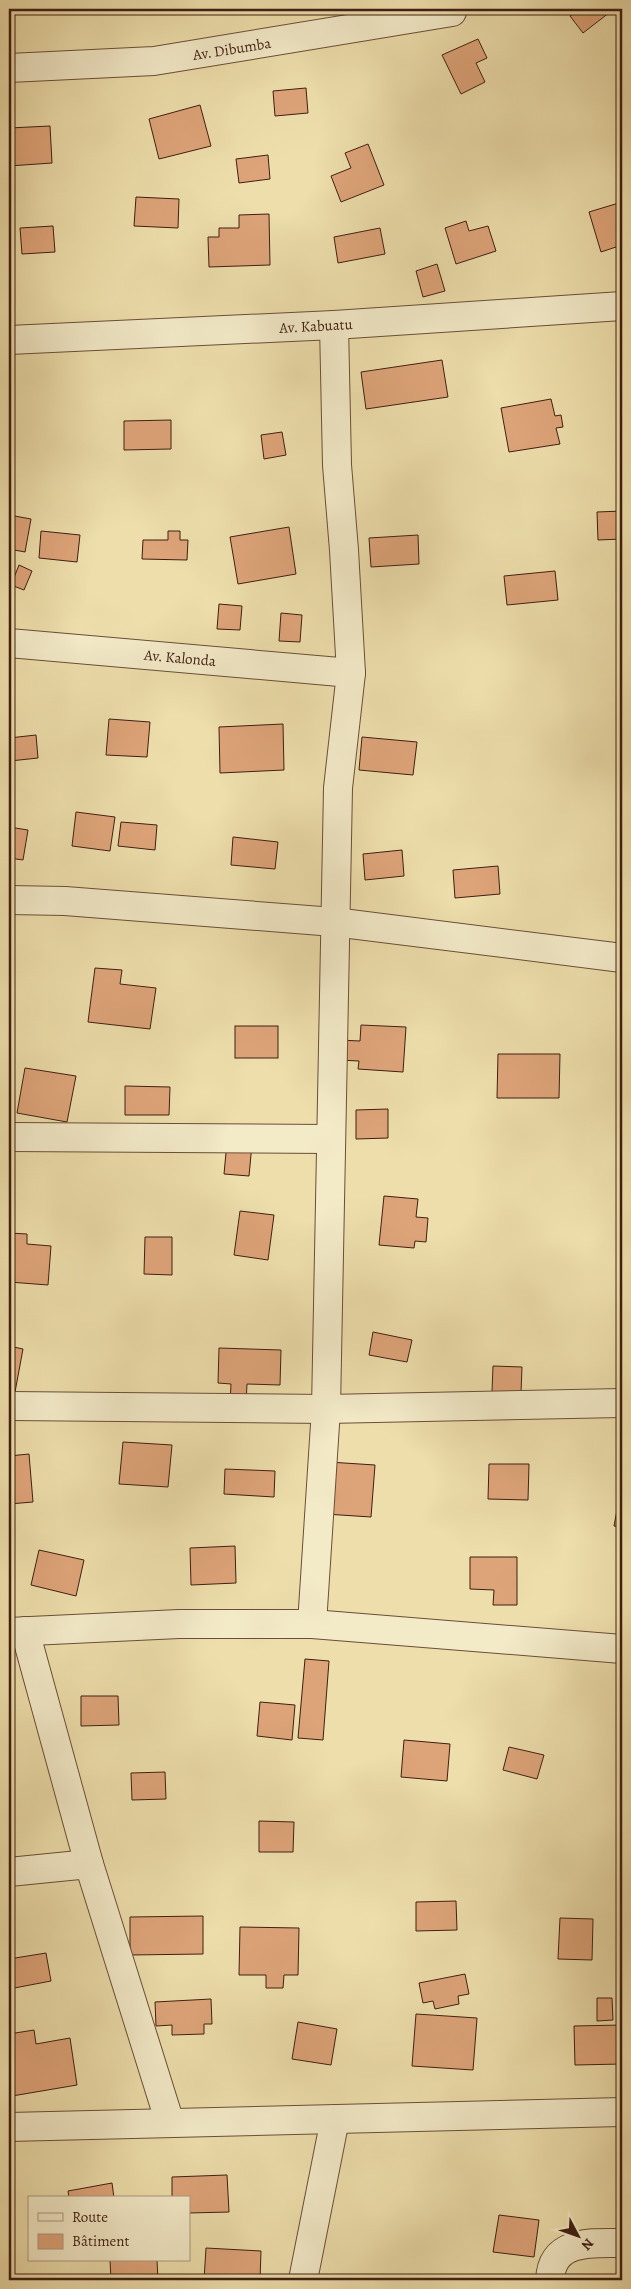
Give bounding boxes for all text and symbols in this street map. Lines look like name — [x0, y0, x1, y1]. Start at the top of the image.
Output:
street label: Av. Dibumba — [190, 33, 273, 65]
street label: Av. Kabuatu — [278, 314, 354, 338]
street label: Av. Kalonda — [142, 645, 217, 671]
legend — [28, 2196, 190, 2262]
text: Route — [72, 2207, 108, 2227]
north arrow — [554, 2212, 604, 2262]
text: Bâtiment — [72, 2231, 130, 2251]
text: N — [577, 2234, 598, 2254]

